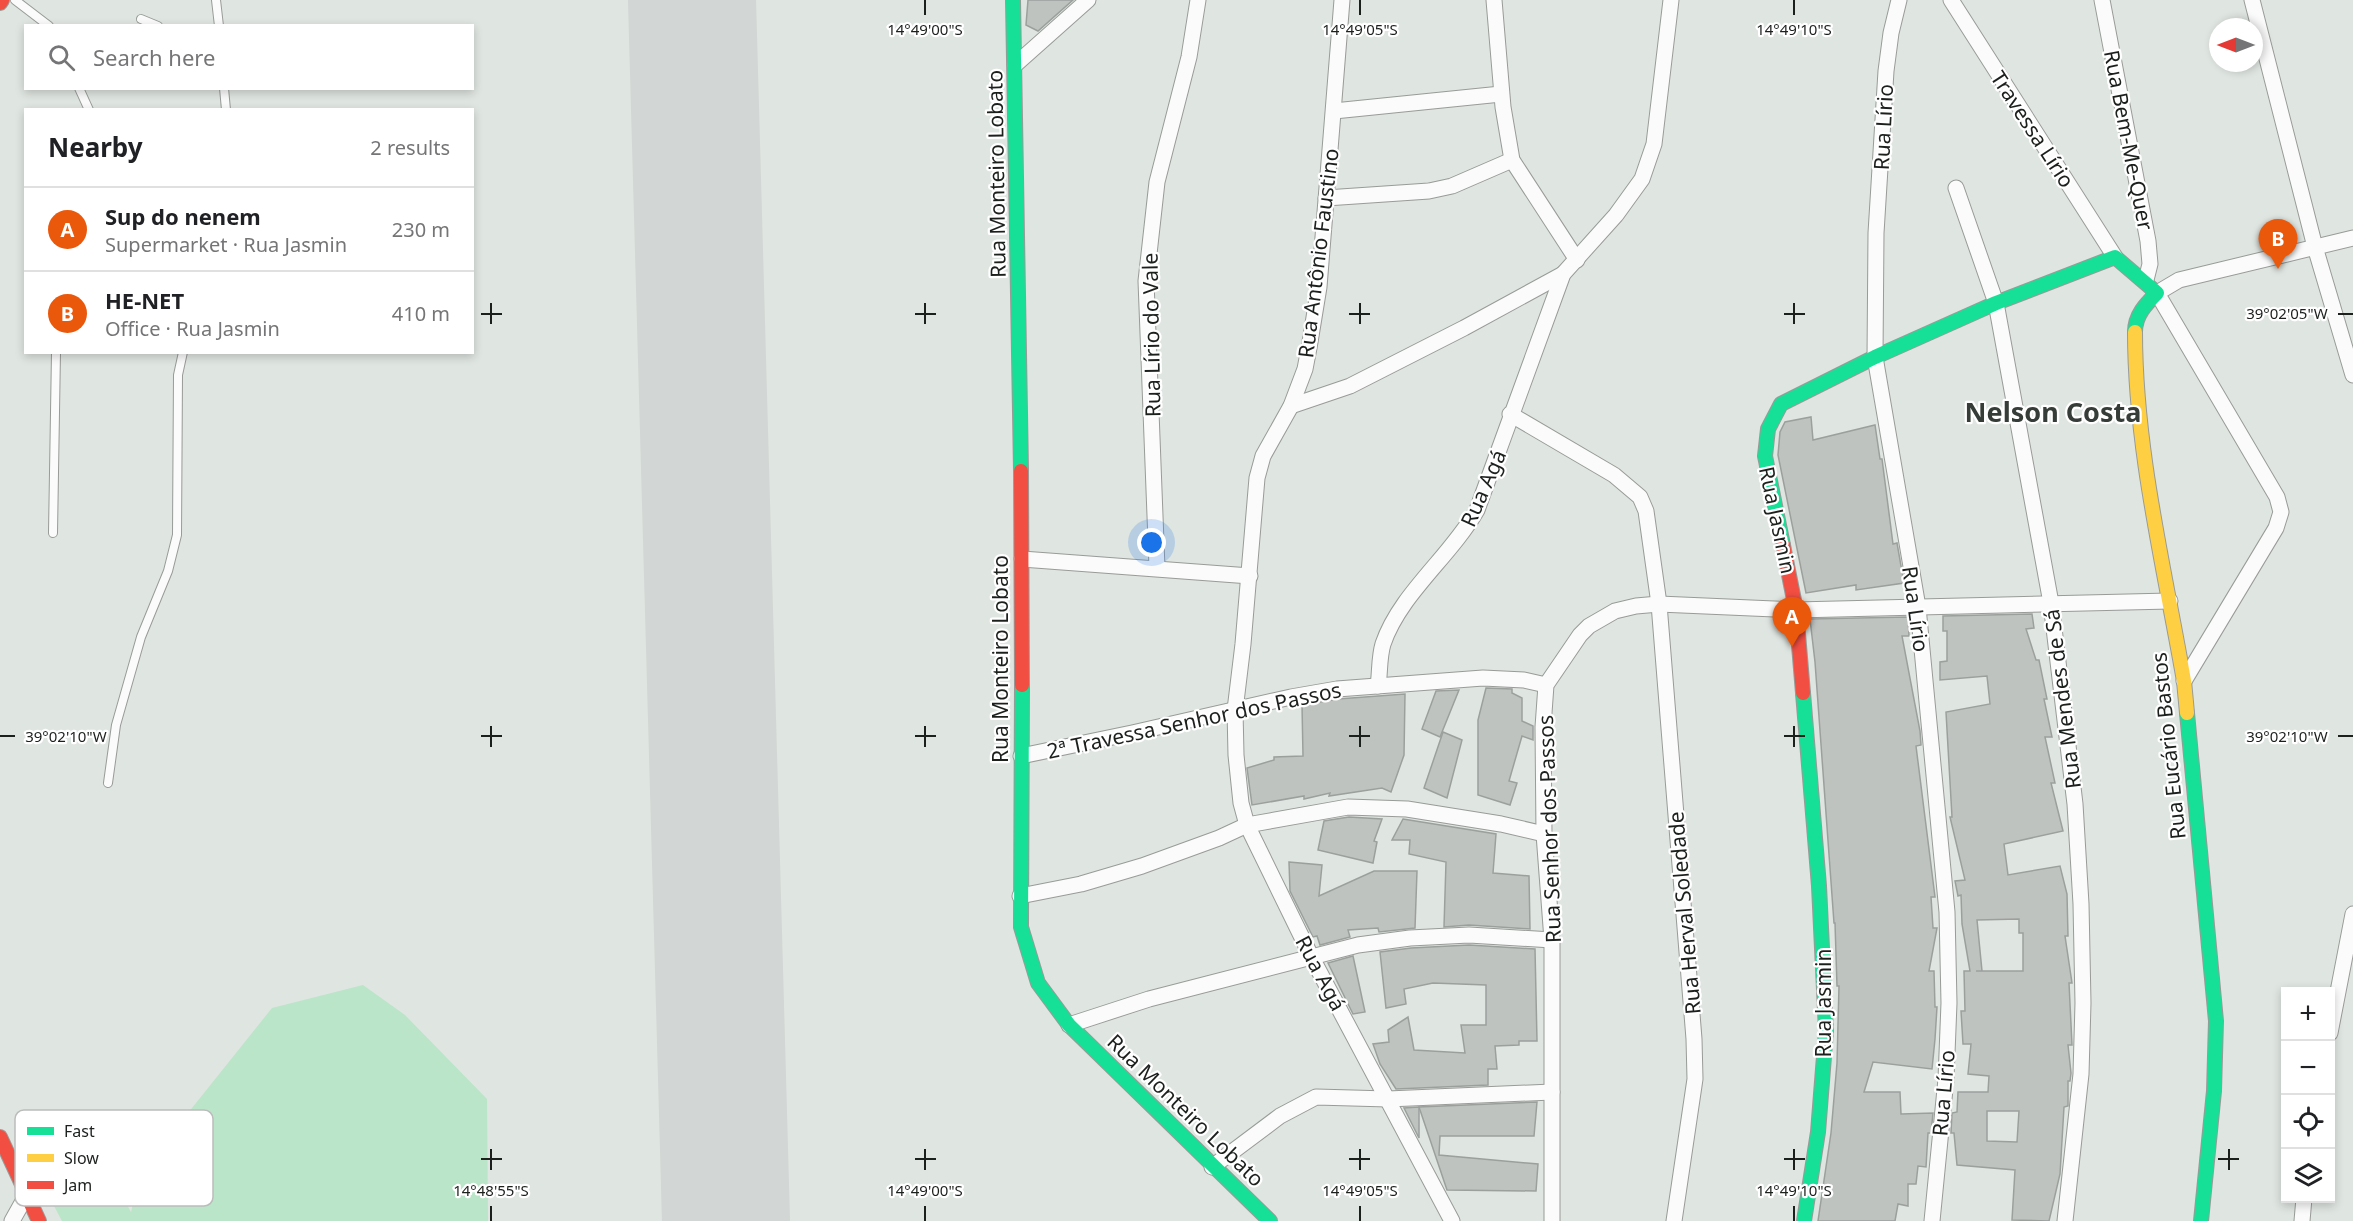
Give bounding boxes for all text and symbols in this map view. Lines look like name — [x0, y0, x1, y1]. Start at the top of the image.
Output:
north arrow — [2209, 18, 2263, 72]
text: 14°49'00"S — [887, 19, 963, 39]
text: 14°49'05"S — [1322, 19, 1398, 39]
text: 14°49'10"S — [1756, 19, 1832, 39]
search box — [24, 24, 474, 90]
icon: search — [45, 41, 78, 74]
text: Search here — [93, 42, 215, 72]
street label: Rua Bem-Me-Quer — [2098, 48, 2160, 233]
street label: Travessa Lírio — [1985, 65, 2081, 193]
street label: Rua Monteiro Lobato — [980, 70, 1012, 278]
street label: Rua Lírio — [1867, 83, 1899, 171]
text: Nearby — [48, 129, 143, 165]
text: 2 results — [370, 134, 450, 161]
street label: Rua Antônio Faustino — [1291, 147, 1345, 359]
text: Sup do nenem — [105, 201, 261, 231]
text: A — [61, 216, 74, 243]
text: 230 m — [392, 216, 450, 243]
pin: B — [2258, 220, 2298, 269]
text: Supermarket · Rua Jasmin — [105, 231, 347, 258]
street label: Rua Lírio do Vale — [1136, 253, 1166, 417]
text: HE-NET — [105, 285, 184, 315]
text: B — [61, 300, 74, 327]
text: 410 m — [392, 300, 450, 327]
text: 39°02'05"W — [2246, 303, 2328, 323]
text: Office · Rua Jasmin — [105, 315, 280, 342]
district label: Nelson Costa — [1965, 393, 2141, 430]
street label: Rua Agá — [1454, 445, 1512, 531]
street label: Rua Jasmin — [1753, 464, 1803, 576]
your location — [1137, 528, 1166, 557]
street label: Rua Monteiro Lobato — [986, 555, 1014, 763]
street label: Rua Lírio — [1896, 564, 1936, 654]
pin: A — [1772, 598, 1812, 647]
street label: Rua Mendes de Sá — [2037, 607, 2087, 791]
street label: Rua Eucário Bastos — [2144, 651, 2192, 841]
street label: 2ª Travessa Senhor dos Passos — [1044, 675, 1344, 765]
street label: Rua Senhor dos Passos — [1531, 715, 1567, 943]
text: 39°02'10"W — [25, 726, 107, 746]
text: 39°02'10"W — [2246, 726, 2328, 746]
street label: Rua Herval Soledade — [1661, 810, 1707, 1016]
street label: Rua Agá — [1290, 930, 1352, 1016]
street label: Rua Jasmin — [1809, 949, 1837, 1057]
map controls — [2281, 987, 2335, 1203]
button: + — [2281, 987, 2335, 1041]
street label: Rua Monteiro Lobato — [1101, 1028, 1271, 1192]
button: − — [2281, 1041, 2335, 1095]
street label: Rua Lírio — [1925, 1049, 1961, 1137]
button: locate — [2281, 1095, 2335, 1149]
legend — [15, 1110, 213, 1206]
text: Fast — [64, 1120, 95, 1142]
text: Slow — [64, 1147, 99, 1169]
button: layers — [2281, 1149, 2335, 1203]
text: Jam — [62, 1174, 92, 1196]
text: 14°48'55"S — [453, 1180, 529, 1200]
text: 14°49'00"S — [887, 1180, 963, 1200]
text: 14°49'05"S — [1322, 1180, 1398, 1200]
text: 14°49'10"S — [1756, 1180, 1832, 1200]

